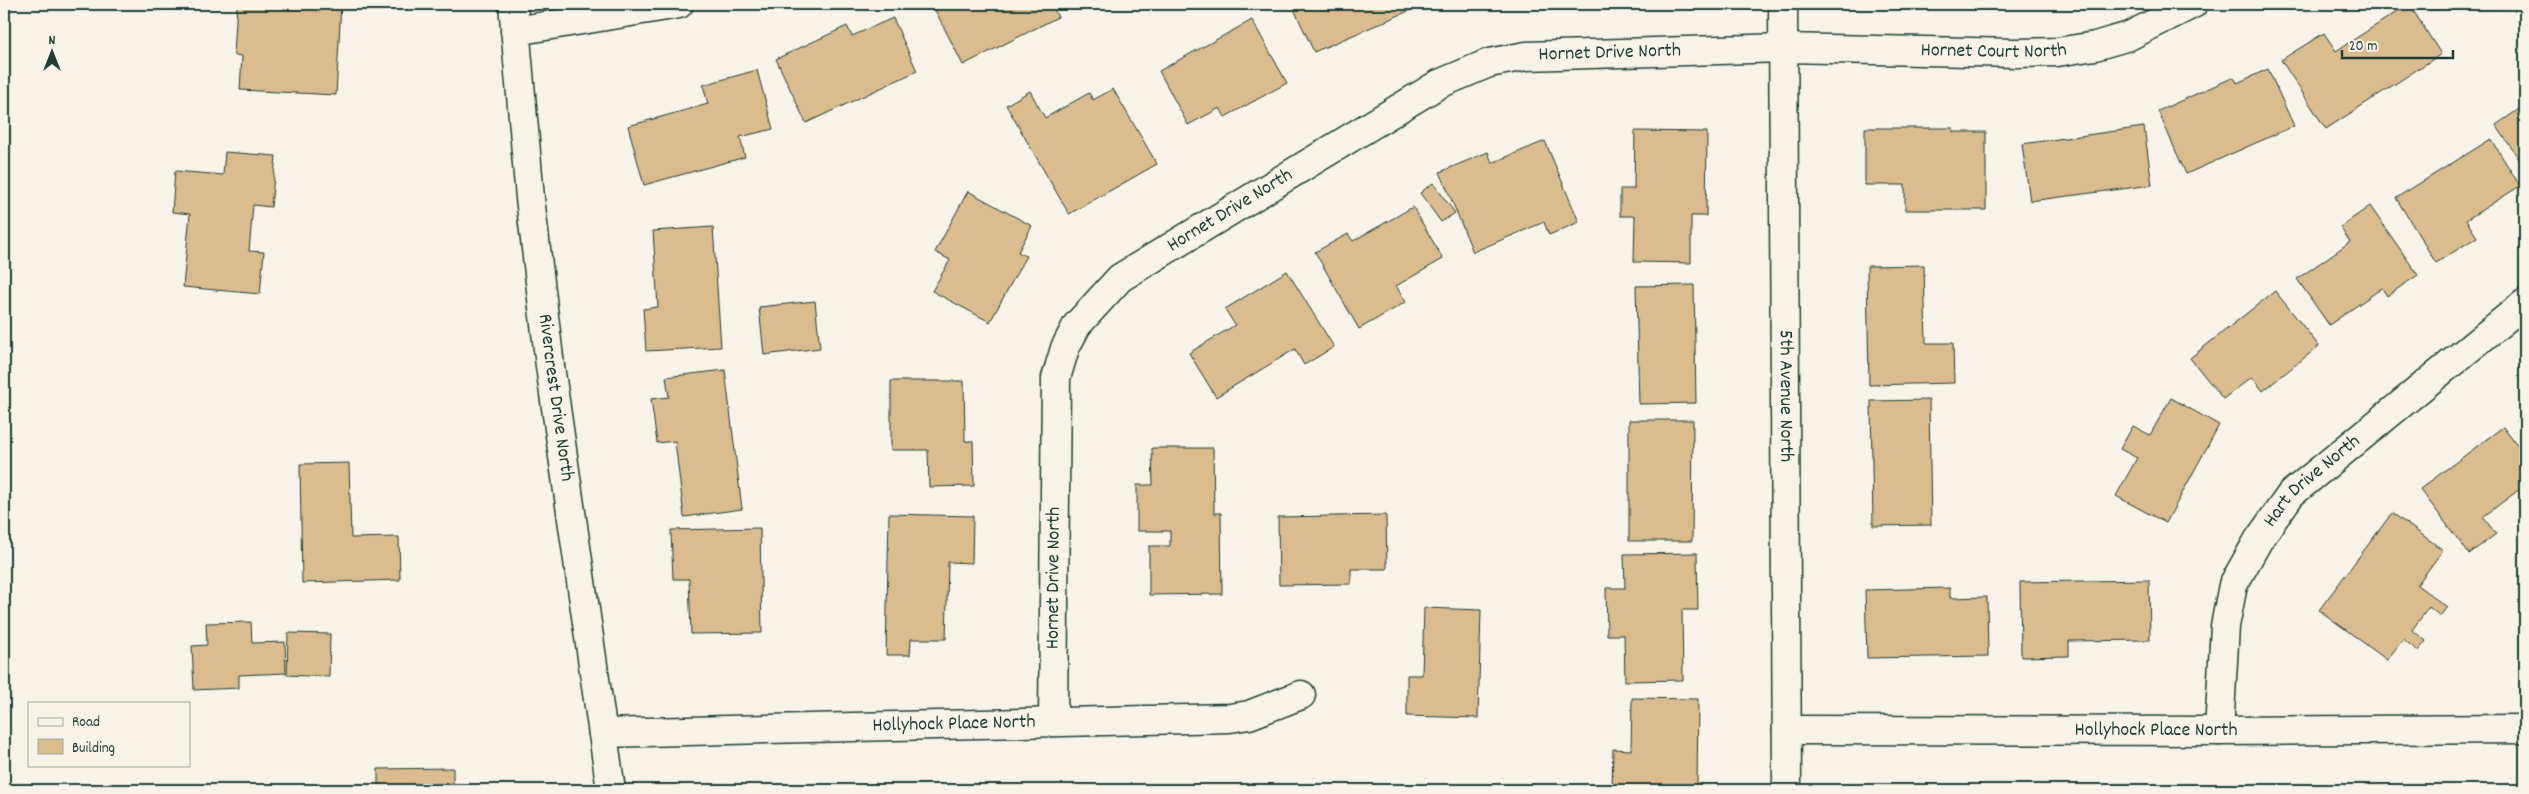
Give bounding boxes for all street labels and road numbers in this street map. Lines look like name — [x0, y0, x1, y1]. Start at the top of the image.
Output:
street label: Hornet Drive North — [1538, 37, 1681, 70]
street label: Hornet Court North — [1920, 37, 2069, 67]
street label: Hornet Drive North — [1162, 162, 1298, 260]
street label: Rivercrest Drive North — [530, 312, 580, 483]
street label: 5th Avenue North — [1771, 330, 1799, 462]
street label: Hart Drive North — [2257, 428, 2367, 533]
street label: Hornet Drive North — [1040, 507, 1069, 649]
street label: Hollyhock Place North — [872, 709, 1036, 741]
street label: Hollyhock Place North — [2074, 717, 2238, 745]

